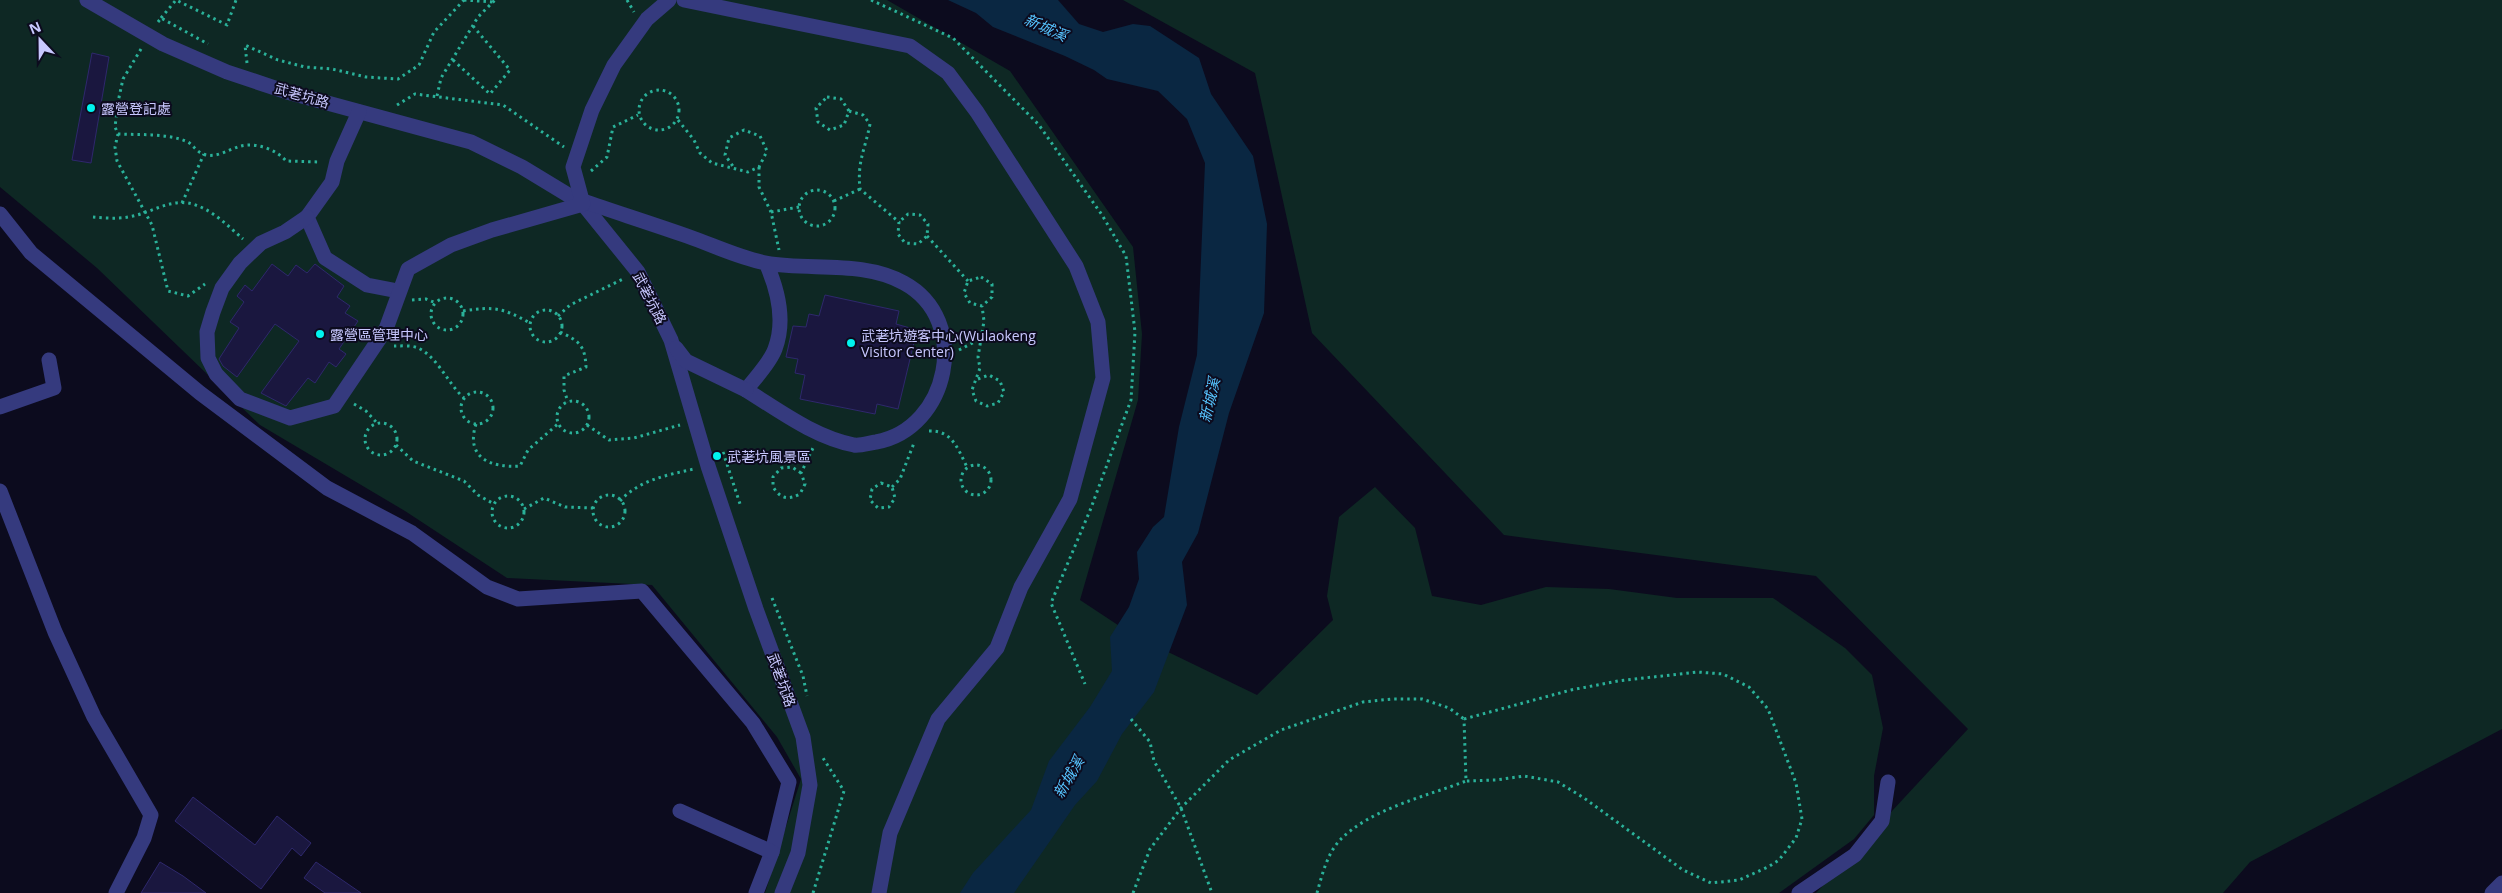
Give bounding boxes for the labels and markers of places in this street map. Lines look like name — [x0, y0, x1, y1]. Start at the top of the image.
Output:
place label: 露營登記處 — [101, 99, 171, 118]
marker: 露營登記處 — [85, 102, 97, 114]
place label: 露營區管理中心 — [330, 325, 428, 344]
place label: 武荖坑遊客中心(Wulaokeng Visitor Center) — [861, 326, 1036, 361]
marker: 露營區管理中心 — [314, 328, 326, 340]
marker: 武荖坑遊客中心(Wulaokeng Visitor Center) — [845, 337, 857, 349]
place label: 武荖坑風景區 — [727, 447, 811, 466]
marker: 武荖坑風景區 — [711, 450, 723, 462]

